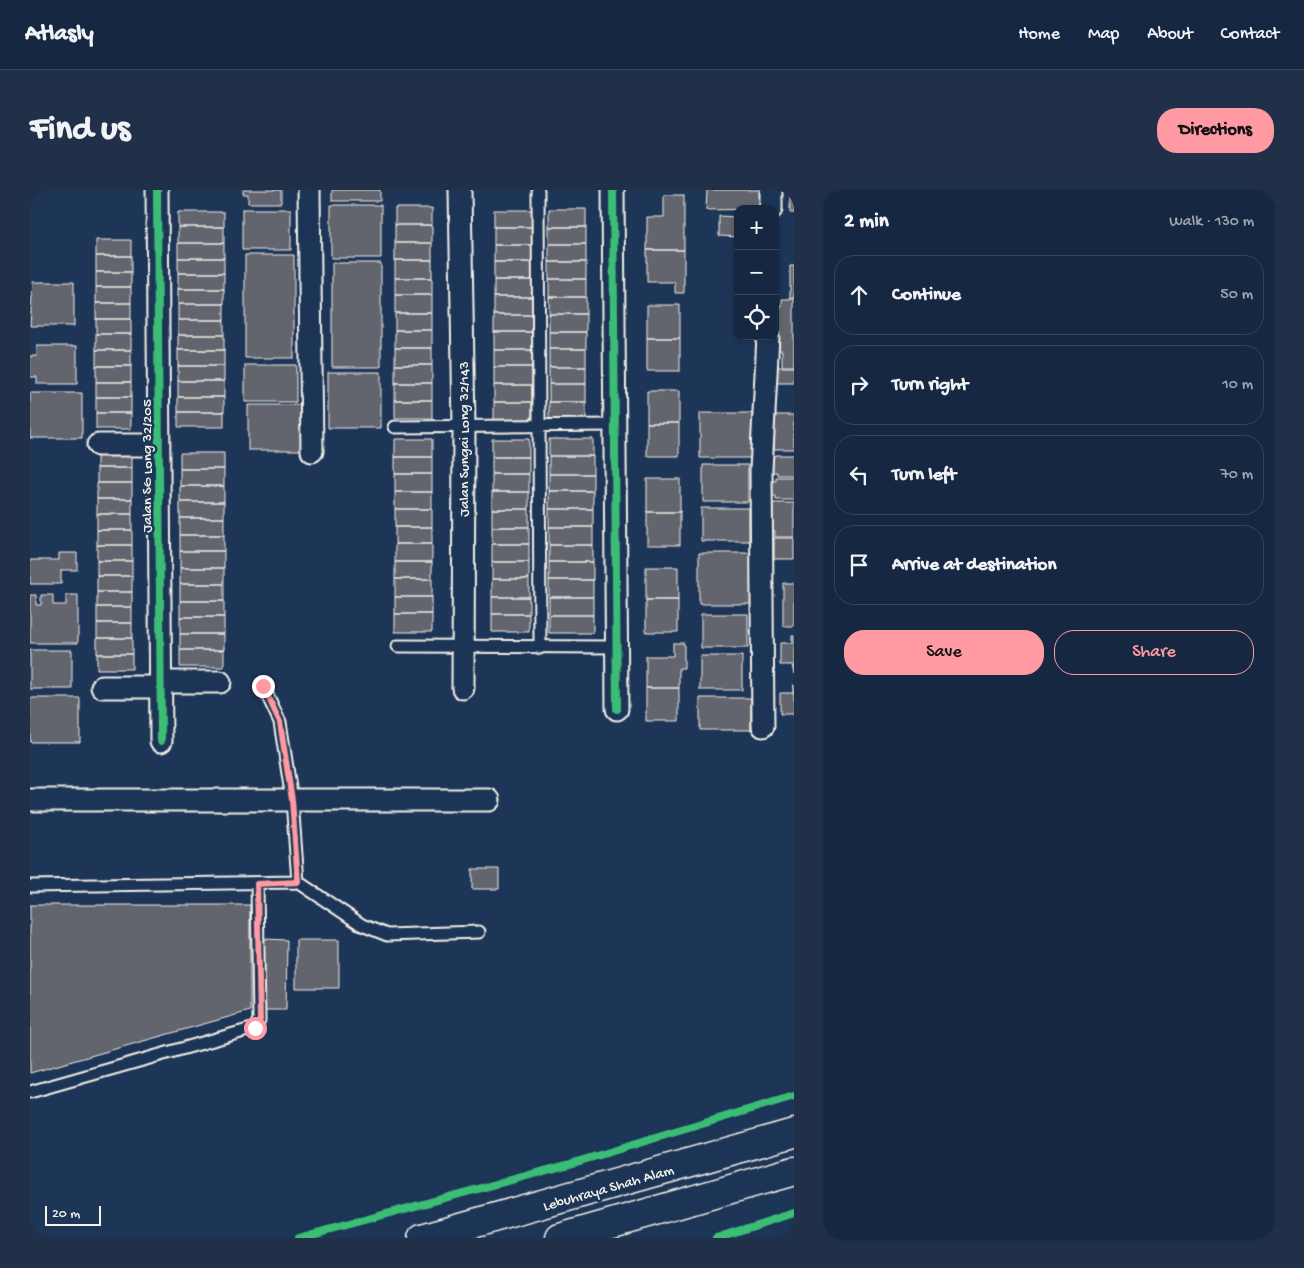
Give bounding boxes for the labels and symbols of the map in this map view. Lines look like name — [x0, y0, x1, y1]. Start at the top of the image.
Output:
street label: Jalan Sungai Long 32/143 — [456, 361, 474, 517]
street label: Jalan SG Long 32/205 — [139, 399, 157, 533]
route end — [252, 675, 275, 698]
route start — [244, 1017, 267, 1040]
street label: Lebuhraya Shah Alam — [541, 1162, 676, 1216]
scale bar — [45, 1203, 101, 1226]

